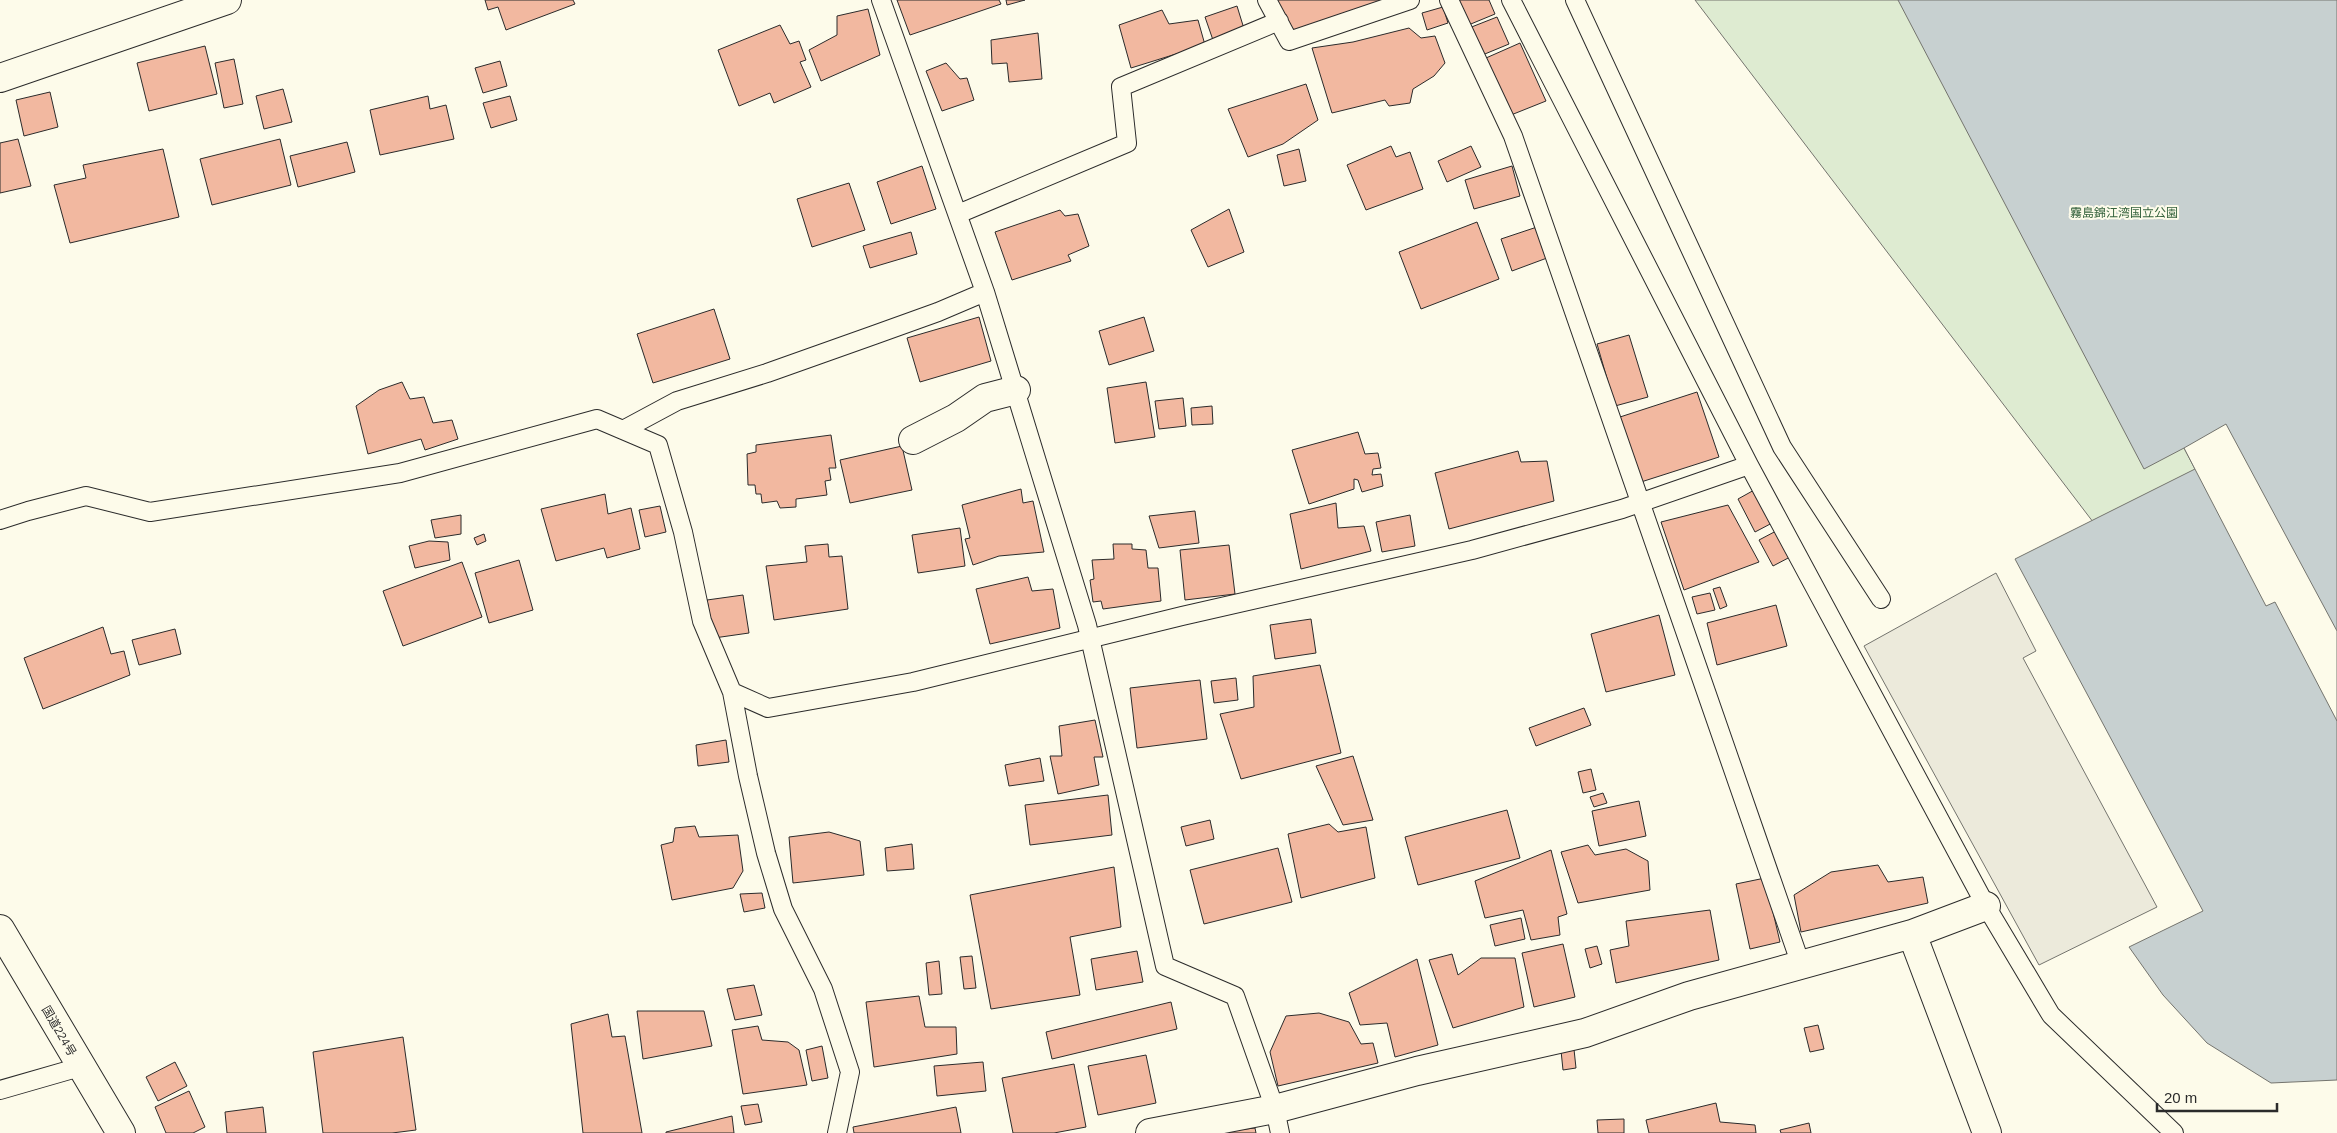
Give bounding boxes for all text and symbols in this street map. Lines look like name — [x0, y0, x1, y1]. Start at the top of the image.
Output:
park label: 霧島錦江湾国立公園 — [2070, 206, 2178, 220]
street label: 国道224号 — [39, 1003, 79, 1059]
scale bar — [2157, 1080, 2277, 1112]
text: 20 m — [2164, 1089, 2197, 1106]

